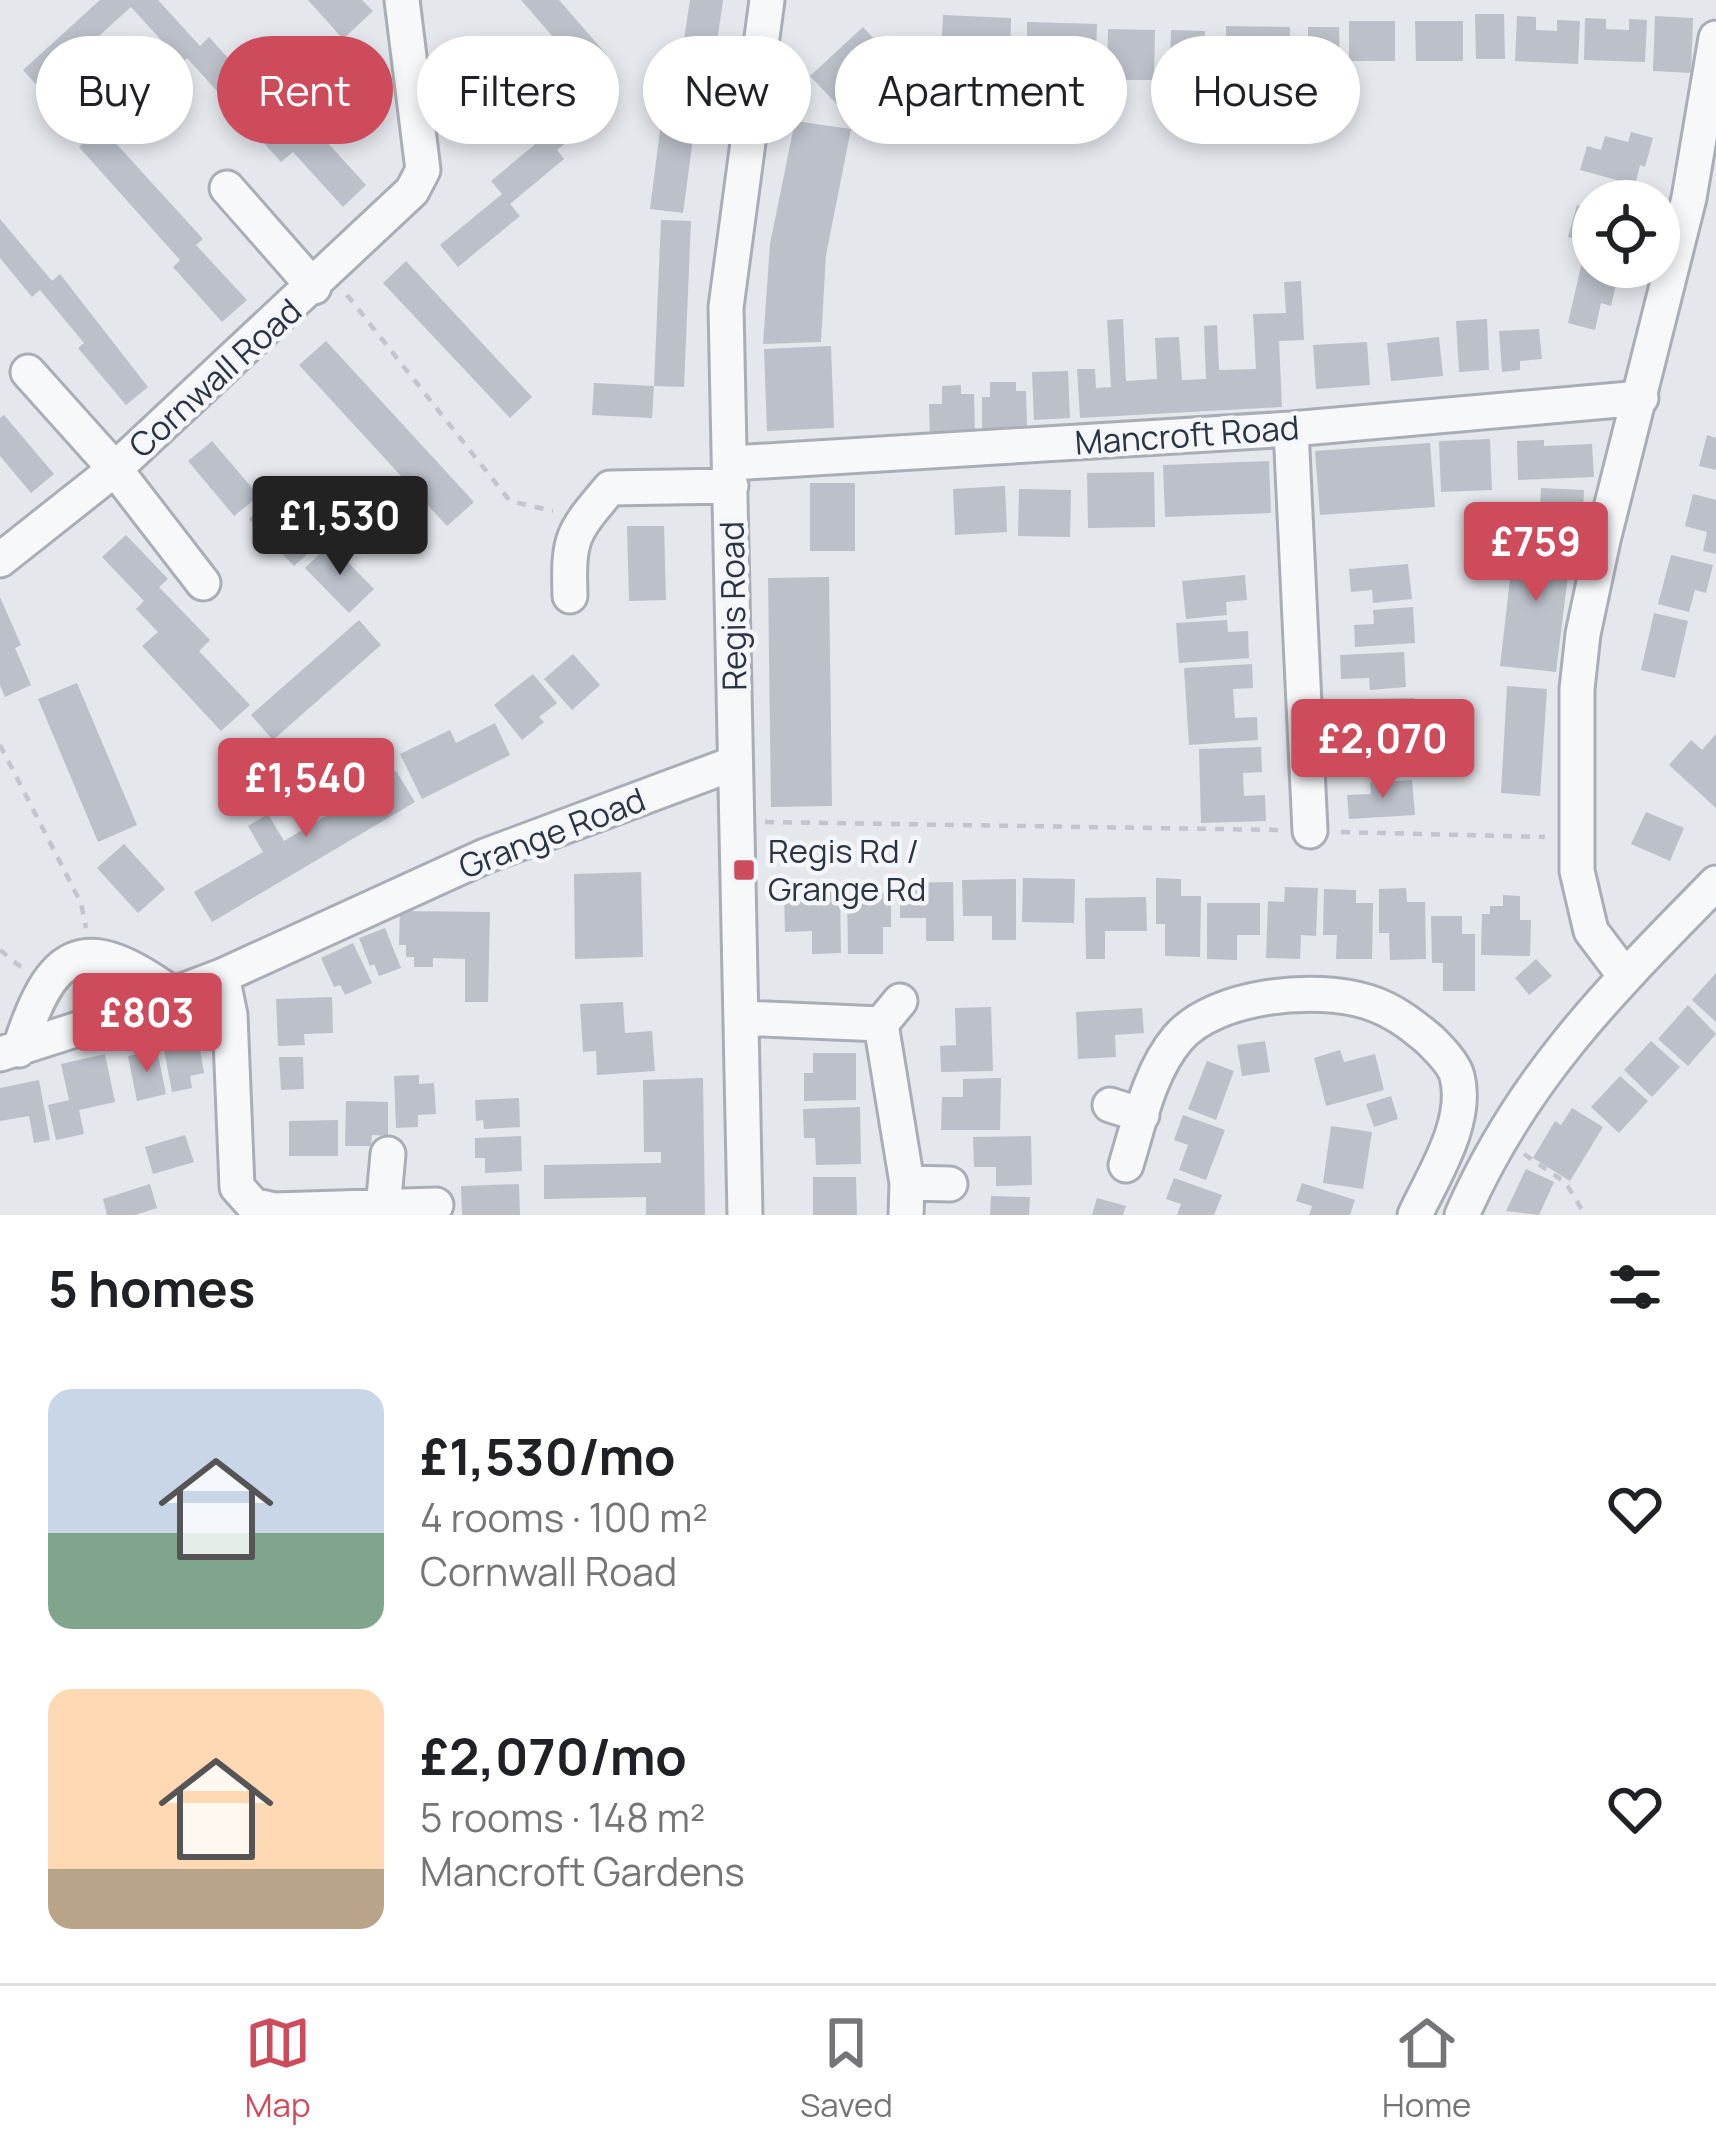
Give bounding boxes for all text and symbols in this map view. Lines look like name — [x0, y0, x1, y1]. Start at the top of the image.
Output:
chip: Buy — [36, 36, 193, 144]
chip: Rent — [217, 36, 393, 144]
chip: Filters — [417, 36, 619, 144]
chip: New — [643, 36, 811, 144]
chip: Apartment — [835, 36, 1127, 144]
chip: House — [1151, 36, 1360, 144]
map controls — [1572, 180, 1680, 288]
button: locate — [1572, 180, 1680, 288]
street label: Cornwall Road — [119, 288, 311, 467]
street label: Mancroft Road — [1073, 404, 1301, 465]
pin: £1,530 — [242, 476, 438, 578]
text: £1,530 — [280, 488, 400, 542]
pin: £759 — [1465, 502, 1607, 604]
text: £759 — [1491, 514, 1581, 568]
street label: Regis Road — [709, 521, 756, 691]
pin: £2,070 — [1285, 699, 1481, 801]
text: £2,070 — [1318, 711, 1448, 765]
pin: £1,540 — [208, 738, 404, 840]
text: £1,540 — [245, 750, 367, 804]
street label: Grange Road — [452, 776, 651, 889]
place label: Regis Rd / Grange Rd — [768, 828, 926, 911]
marker: Regis Rd / Grange Rd — [731, 857, 757, 883]
pin: £803 — [76, 973, 218, 1075]
text: £803 — [100, 985, 194, 1039]
text: 5 homes — [48, 1253, 255, 1322]
icon: filters — [1602, 1254, 1668, 1320]
text: £1,530/mo — [420, 1421, 676, 1490]
icon: home — [144, 1437, 288, 1581]
icon: heart — [1602, 1476, 1668, 1542]
text: 4 rooms · 100 m² — [420, 1490, 708, 1544]
text: Cornwall Road — [420, 1544, 677, 1598]
text: £2,070/mo — [420, 1721, 687, 1790]
icon: home — [144, 1737, 288, 1881]
icon: heart — [1602, 1776, 1668, 1842]
text: 5 rooms · 148 m² — [420, 1790, 705, 1844]
text: Mancroft Gardens — [420, 1844, 745, 1898]
tab: Map — [245, 2010, 311, 2127]
tab: Saved — [800, 2010, 893, 2127]
tab: Home — [1382, 2010, 1471, 2127]

